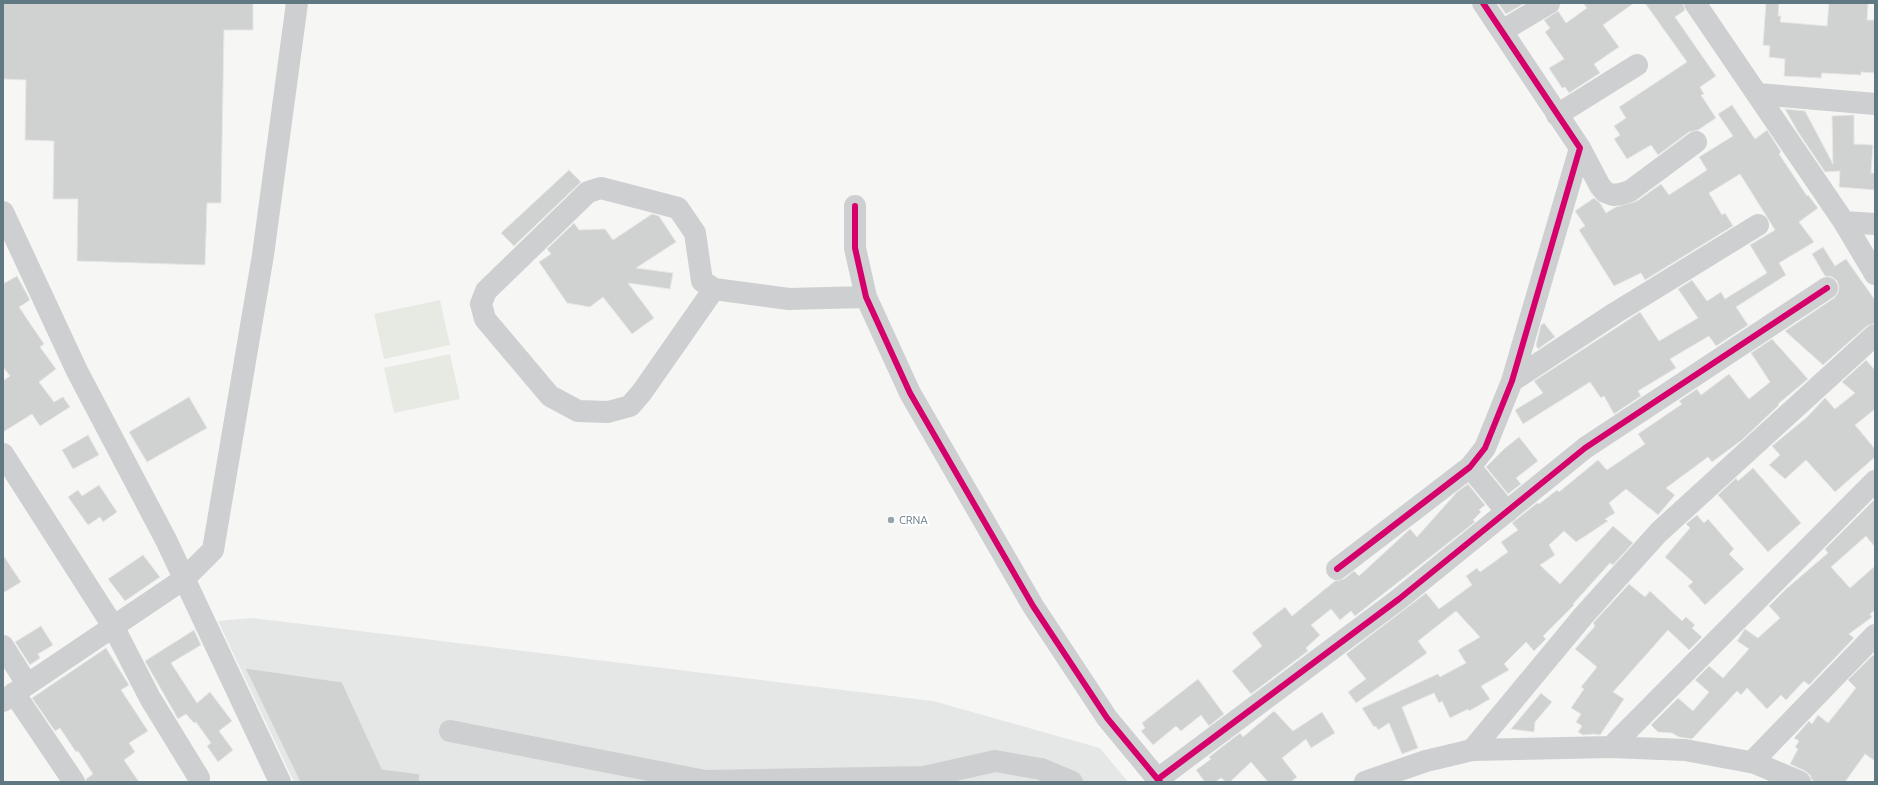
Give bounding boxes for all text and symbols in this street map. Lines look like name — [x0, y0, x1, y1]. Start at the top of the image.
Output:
place label: CRNA — [899, 513, 928, 527]
marker: CRNA — [886, 515, 896, 525]

